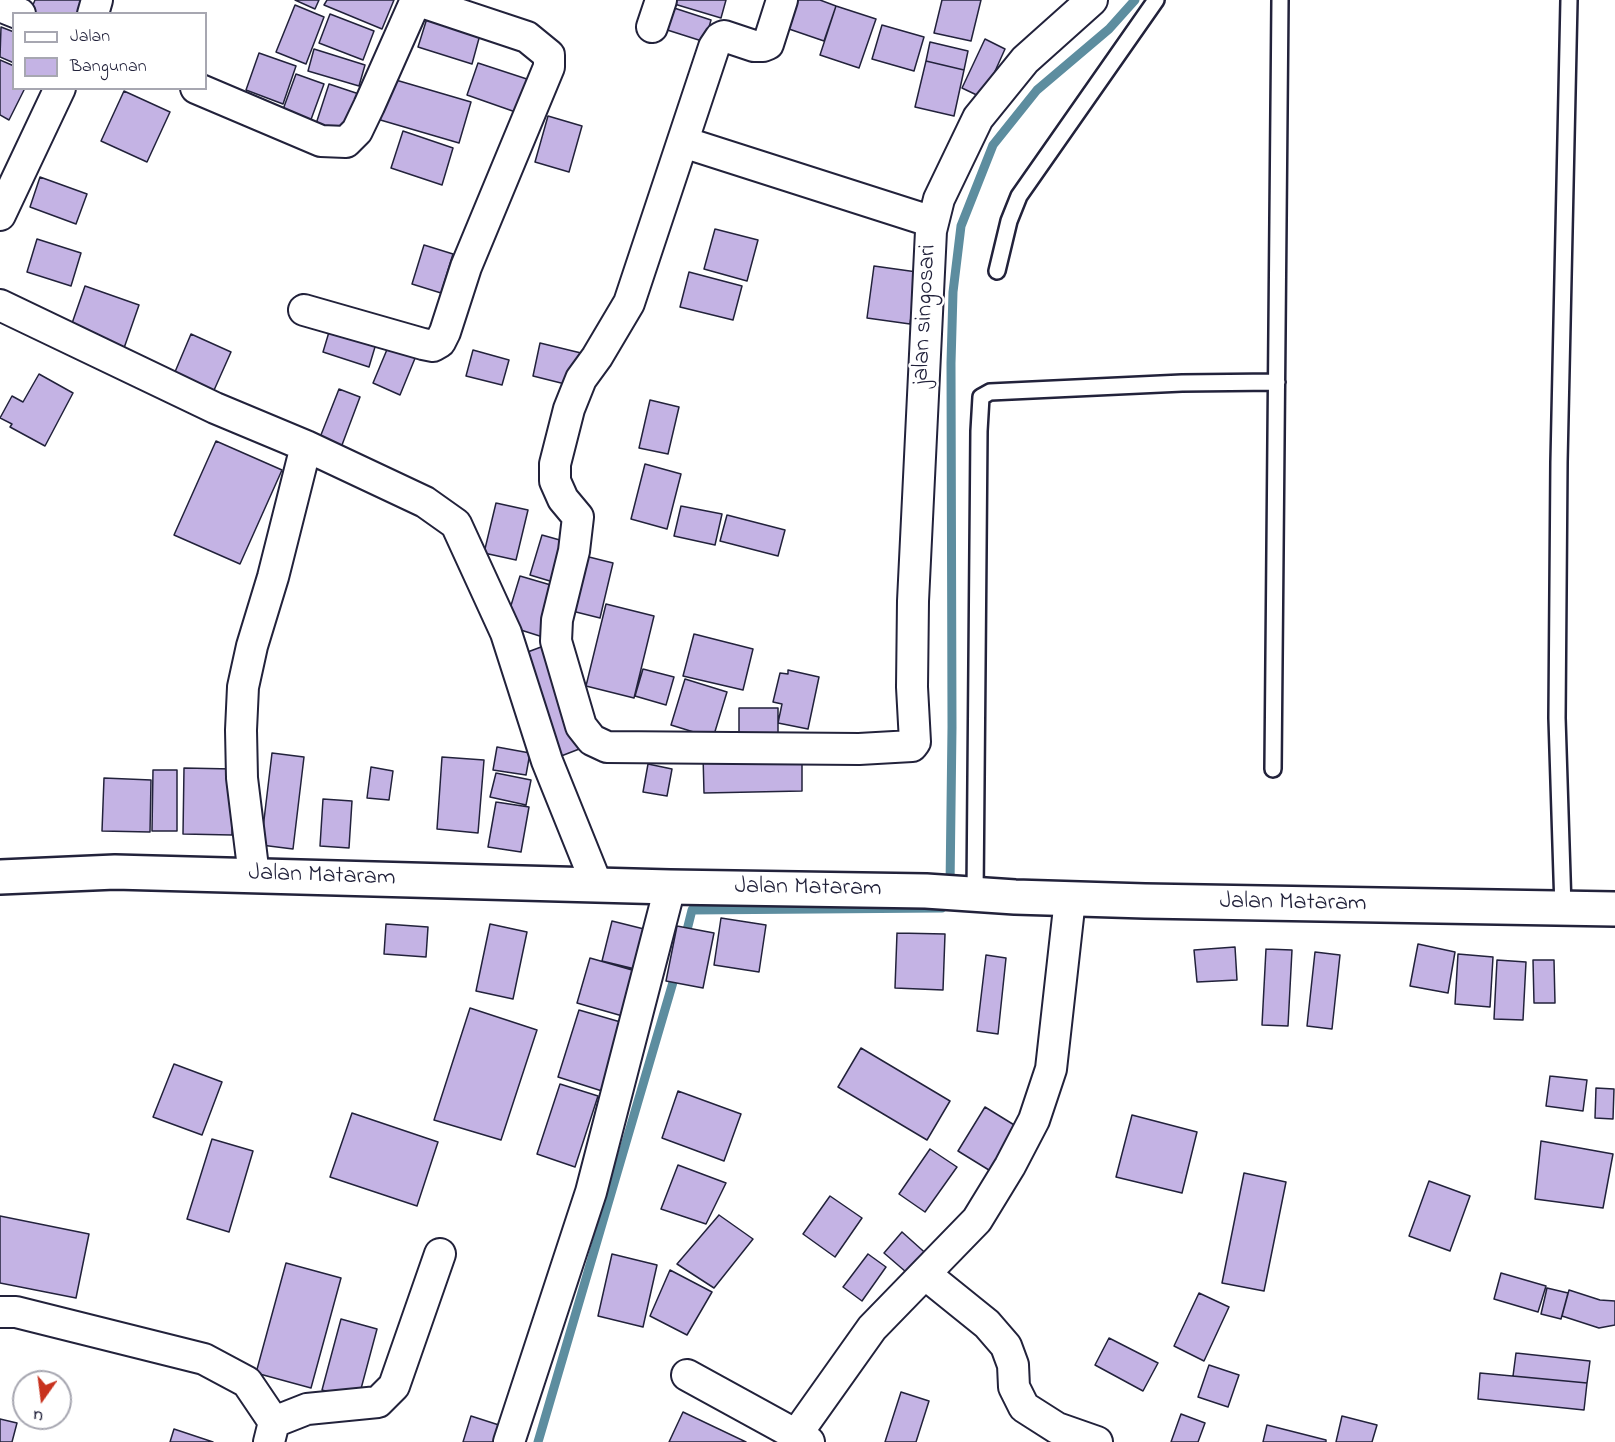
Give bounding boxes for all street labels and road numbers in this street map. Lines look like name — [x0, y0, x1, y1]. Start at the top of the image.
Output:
street label: jalan singosari — [908, 244, 944, 386]
street label: Jalan Mataram — [248, 860, 396, 894]
street label: Jalan Mataram — [734, 873, 882, 905]
street label: Jalan Mataram — [1219, 888, 1367, 920]

